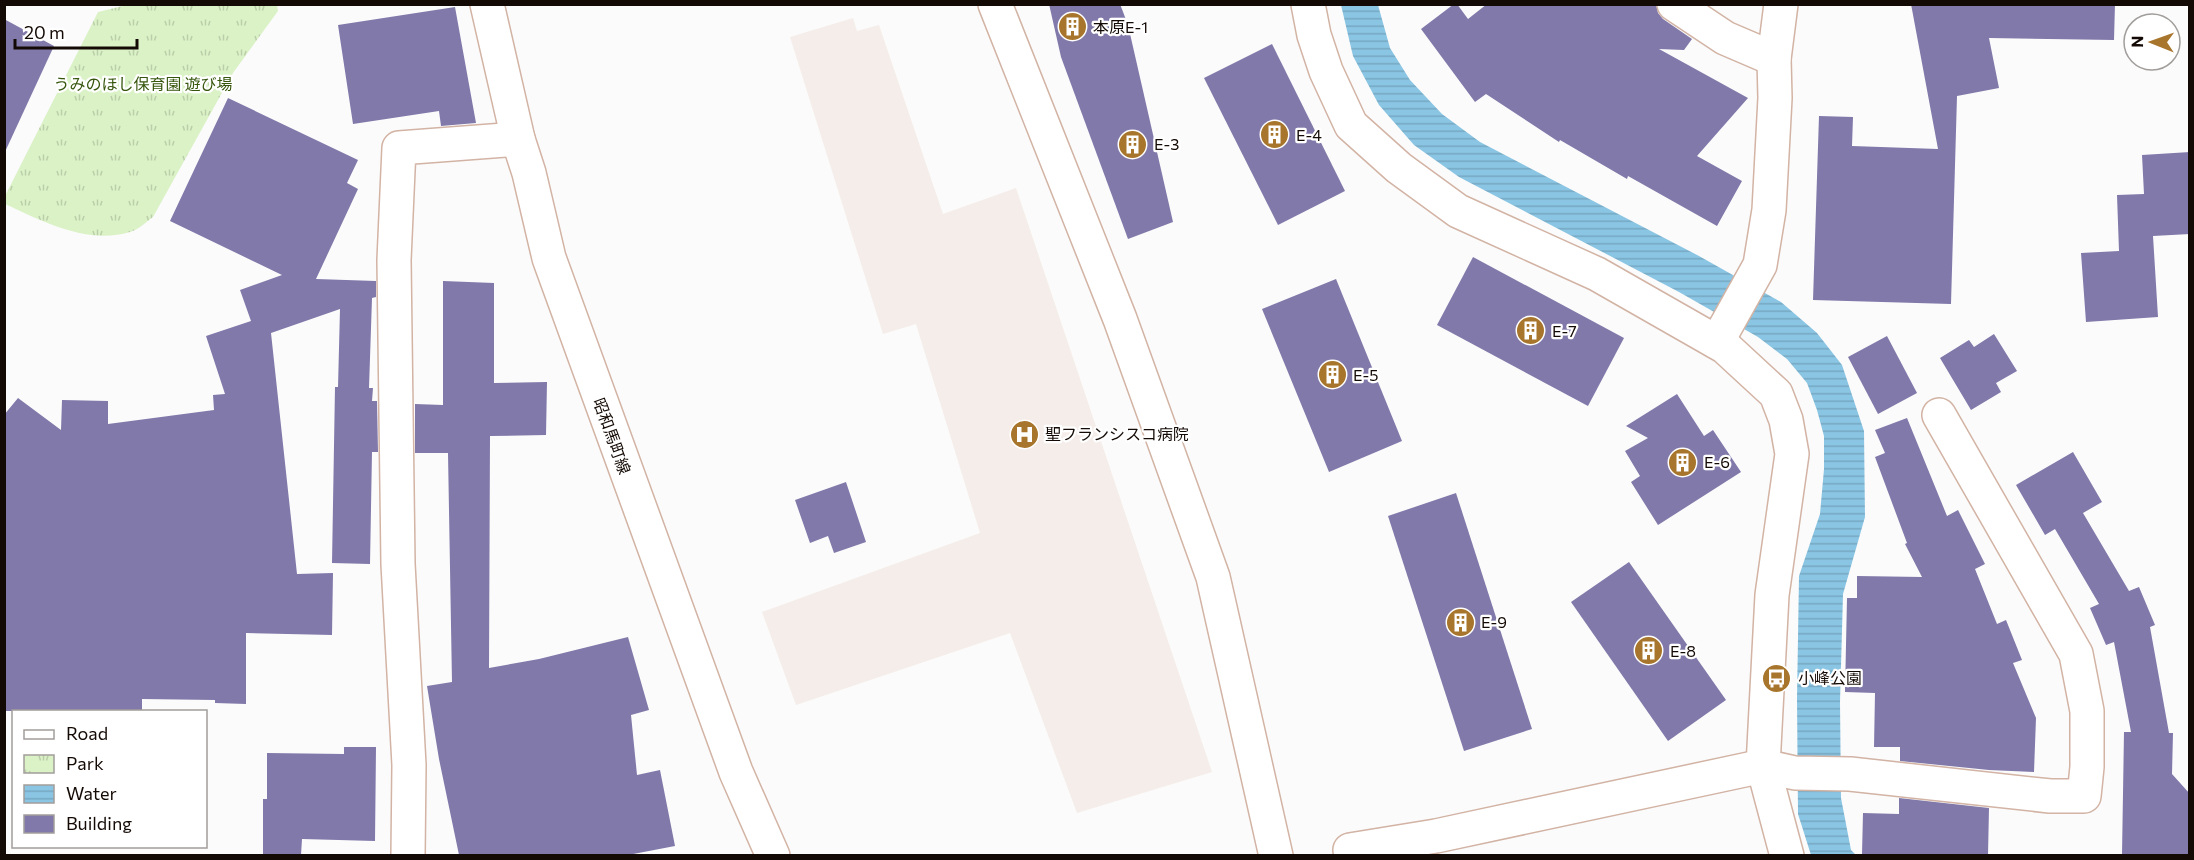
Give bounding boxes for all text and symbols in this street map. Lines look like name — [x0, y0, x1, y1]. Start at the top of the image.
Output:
building icon: 本原E-1 — [1056, 11, 1088, 43]
scale bar — [15, 12, 136, 50]
north arrow — [2122, 12, 2182, 72]
place label: 本原E-1 — [1093, 17, 1148, 36]
text: 20 m — [24, 21, 65, 43]
text: N — [2127, 36, 2146, 48]
park label: うみのほし保育園 遊び場 — [53, 74, 233, 93]
building icon: E-4 — [1259, 119, 1291, 151]
place label: E-4 — [1296, 125, 1322, 144]
building icon: E-3 — [1117, 128, 1149, 160]
place label: E-3 — [1154, 134, 1179, 153]
building icon: E-7 — [1515, 315, 1547, 347]
place label: E-7 — [1552, 321, 1577, 340]
building icon: E-5 — [1316, 359, 1348, 391]
place label: E-5 — [1353, 365, 1378, 384]
street label: 昭和馬町線 — [590, 395, 635, 477]
hospital icon: 聖フランシスコ病院 — [1008, 418, 1040, 450]
place label: 聖フランシスコ病院 — [1045, 424, 1189, 443]
building icon: E-6 — [1667, 446, 1699, 478]
place label: E-6 — [1704, 452, 1730, 471]
building icon: E-9 — [1444, 606, 1476, 638]
place label: E-9 — [1481, 612, 1507, 631]
building icon: E-8 — [1633, 635, 1665, 667]
place label: E-8 — [1670, 641, 1696, 660]
bus stop icon: 小峰公園 — [1761, 662, 1793, 694]
place label: 小峰公園 — [1798, 668, 1862, 687]
legend — [12, 710, 207, 848]
text: Road — [66, 722, 108, 744]
text: Park — [66, 752, 104, 774]
text: Water — [66, 782, 117, 804]
text: Building — [66, 812, 132, 834]

